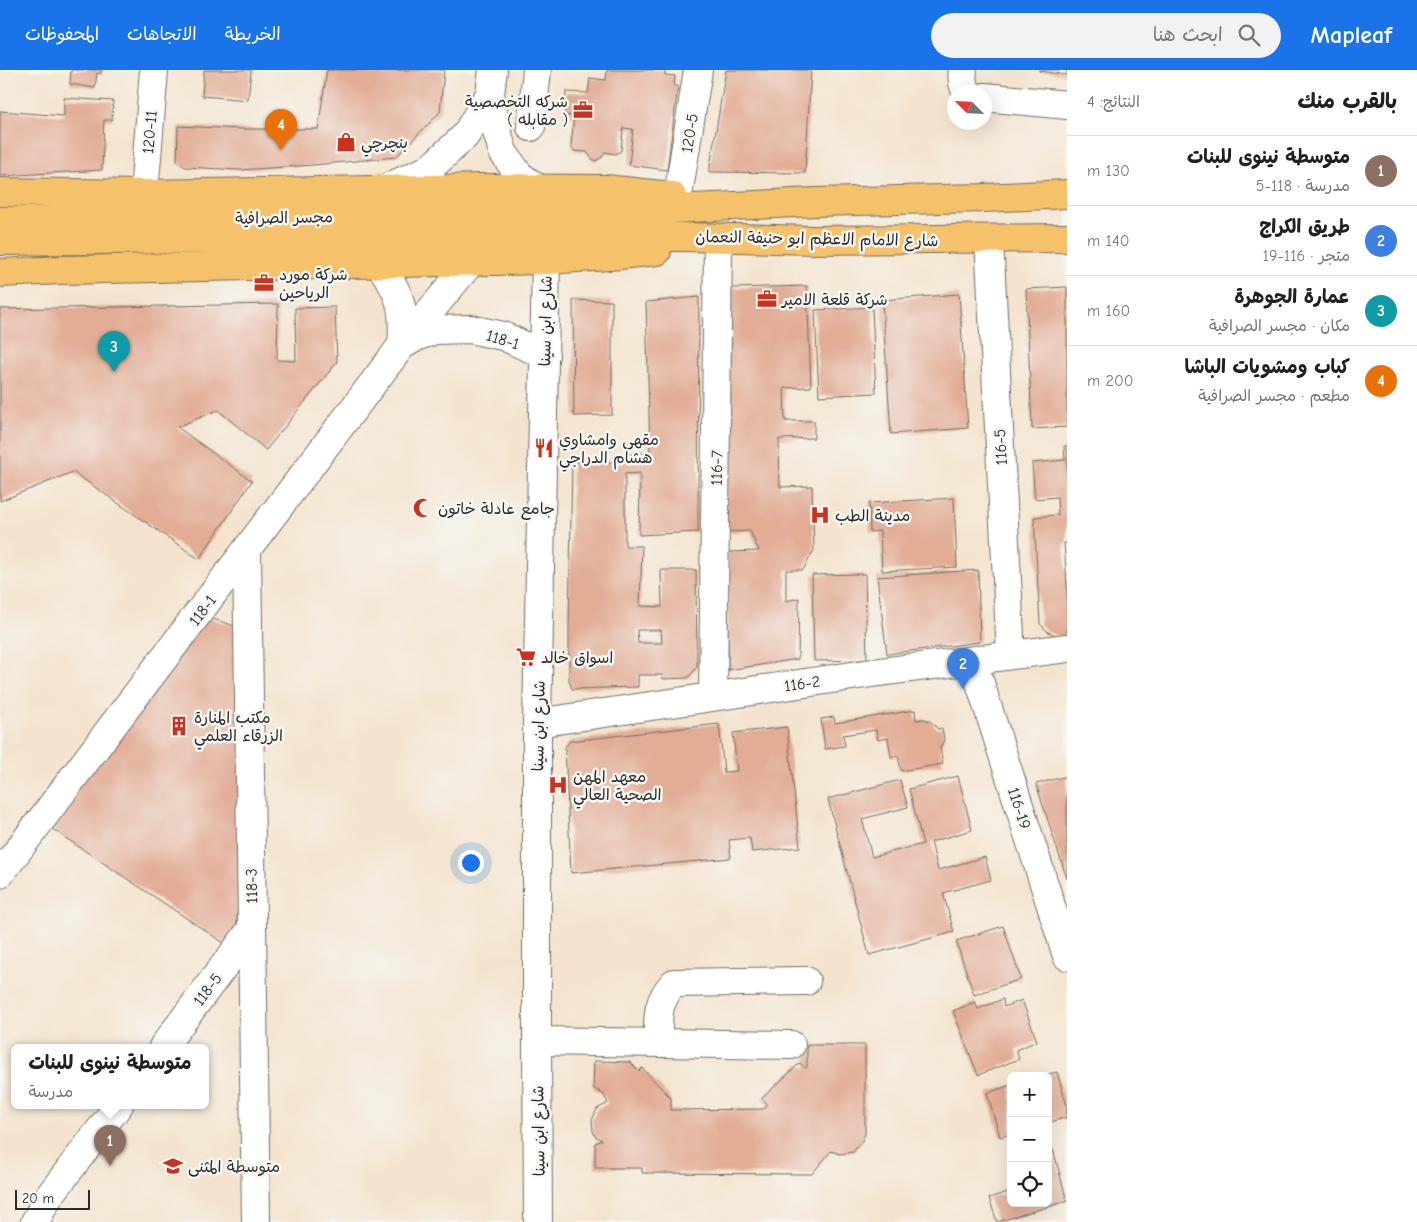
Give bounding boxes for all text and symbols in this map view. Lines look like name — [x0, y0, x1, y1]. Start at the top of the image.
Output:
search box — [931, 13, 1281, 58]
icon: search — [1235, 21, 1263, 49]
text: Mapleaf — [1311, 21, 1392, 49]
text: المحفوظات — [25, 24, 99, 45]
text: الاتجاهات — [127, 24, 197, 45]
text: الخريطة — [225, 24, 281, 45]
text: ابحث هنا — [1153, 24, 1223, 46]
north arrow — [947, 85, 992, 130]
text: بالقرب منك — [1297, 89, 1397, 113]
place label: شركه التخصصية ( مقابله ) — [465, 93, 568, 129]
text: النتائج: 4 — [1087, 93, 1140, 111]
office icon: شركه التخصصية ( مقابله ) — [572, 99, 594, 121]
pin: 4 — [265, 109, 297, 150]
street label: 120-11 — [139, 110, 161, 155]
street label: 120-5 — [678, 112, 702, 154]
shop icon: بنچرچي — [335, 131, 357, 153]
place label: بنچرچي — [361, 134, 408, 157]
text: متوسطة نينوى للبنات — [1187, 146, 1350, 168]
text: 130 m — [1087, 162, 1130, 180]
text: 1 — [1378, 162, 1384, 180]
text: مدرسة · 118-5 — [1256, 177, 1350, 195]
street label: مجسر الصرافية — [235, 208, 333, 228]
text: طريق الكراج — [1259, 216, 1350, 238]
street label: شارع الامام الاعظم ابو حنيفة النعمان — [695, 228, 939, 253]
text: 140 m — [1087, 232, 1129, 250]
text: 2 — [1377, 232, 1385, 250]
text: متجر · 116-19 — [1263, 247, 1350, 265]
place label: شركة مورد الرياحين — [279, 266, 348, 302]
office icon: شركة مورد الرياحين — [253, 272, 275, 294]
street label: شارع ابن سينا — [536, 275, 558, 367]
text: عمارة الجوهرة — [1234, 286, 1350, 308]
office icon: شركة قلعة الامير — [756, 288, 778, 310]
place label: شركة قلعة الامير — [780, 291, 888, 309]
text: 160 m — [1087, 302, 1130, 320]
text: 3 — [1377, 302, 1385, 320]
text: مكان · مجسر الصرافية — [1209, 317, 1350, 335]
street label: 118-1 — [484, 326, 521, 353]
pin: 3 — [98, 331, 130, 372]
text: كباب ومشويات الباشا — [1185, 356, 1350, 378]
text: 200 m — [1087, 372, 1133, 390]
text: 4 — [1377, 372, 1385, 390]
text: مطعم · مجسر الصرافية — [1198, 387, 1350, 405]
street label: 116-5 — [991, 428, 1011, 466]
place label: مقهى وامشاوي هشام الدراجي — [559, 431, 659, 472]
restaurant icon: مقهى وامشاوي هشام الدراجي — [533, 437, 555, 459]
street label: 116-7 — [708, 450, 726, 486]
mosque icon: جامع عادلة خاتون — [412, 497, 434, 519]
place label: جامع عادلة خاتون — [438, 500, 555, 520]
hospital icon: مدينة الطب — [809, 504, 831, 526]
place label: مدينة الطب — [835, 507, 910, 525]
street label: 118-1 — [185, 592, 220, 629]
supermarket icon: اسواق خالد — [515, 646, 537, 668]
pin: 2 — [947, 648, 979, 689]
place label: اسواق خالد — [541, 649, 613, 668]
street label: 116-2 — [783, 673, 821, 695]
street label: شارع ابن سينا — [529, 680, 551, 772]
place label: مكتب المنارة الزرقاء العلمي — [194, 709, 283, 750]
building icon: مكتب المنارة الزرقاء العلمي — [168, 715, 190, 737]
place label: معهد المهن الصحية العالي — [573, 768, 662, 809]
hospital icon: معهد المهن الصحية العالي — [547, 774, 569, 796]
street label: 116-19 — [1004, 785, 1034, 831]
your location — [458, 850, 484, 876]
street label: 118-3 — [243, 868, 261, 904]
street label: 118-5 — [190, 970, 226, 1009]
popup — [11, 1044, 209, 1109]
text: متوسطة نينوى للبنات — [29, 1052, 191, 1074]
map controls — [1007, 1072, 1052, 1207]
button: + — [1007, 1072, 1052, 1117]
text: مدرسة — [29, 1083, 73, 1101]
street label: شارع ابن سينا — [529, 1085, 551, 1177]
button: − — [1007, 1117, 1052, 1162]
pin: 1 — [94, 1125, 126, 1166]
school or university icon: متوسطة المثنى — [162, 1155, 184, 1177]
place label: متوسطة المثنى — [188, 1158, 280, 1177]
button: locate — [1007, 1162, 1052, 1207]
scale bar — [15, 1187, 90, 1210]
text: 20 m — [22, 1190, 54, 1207]

